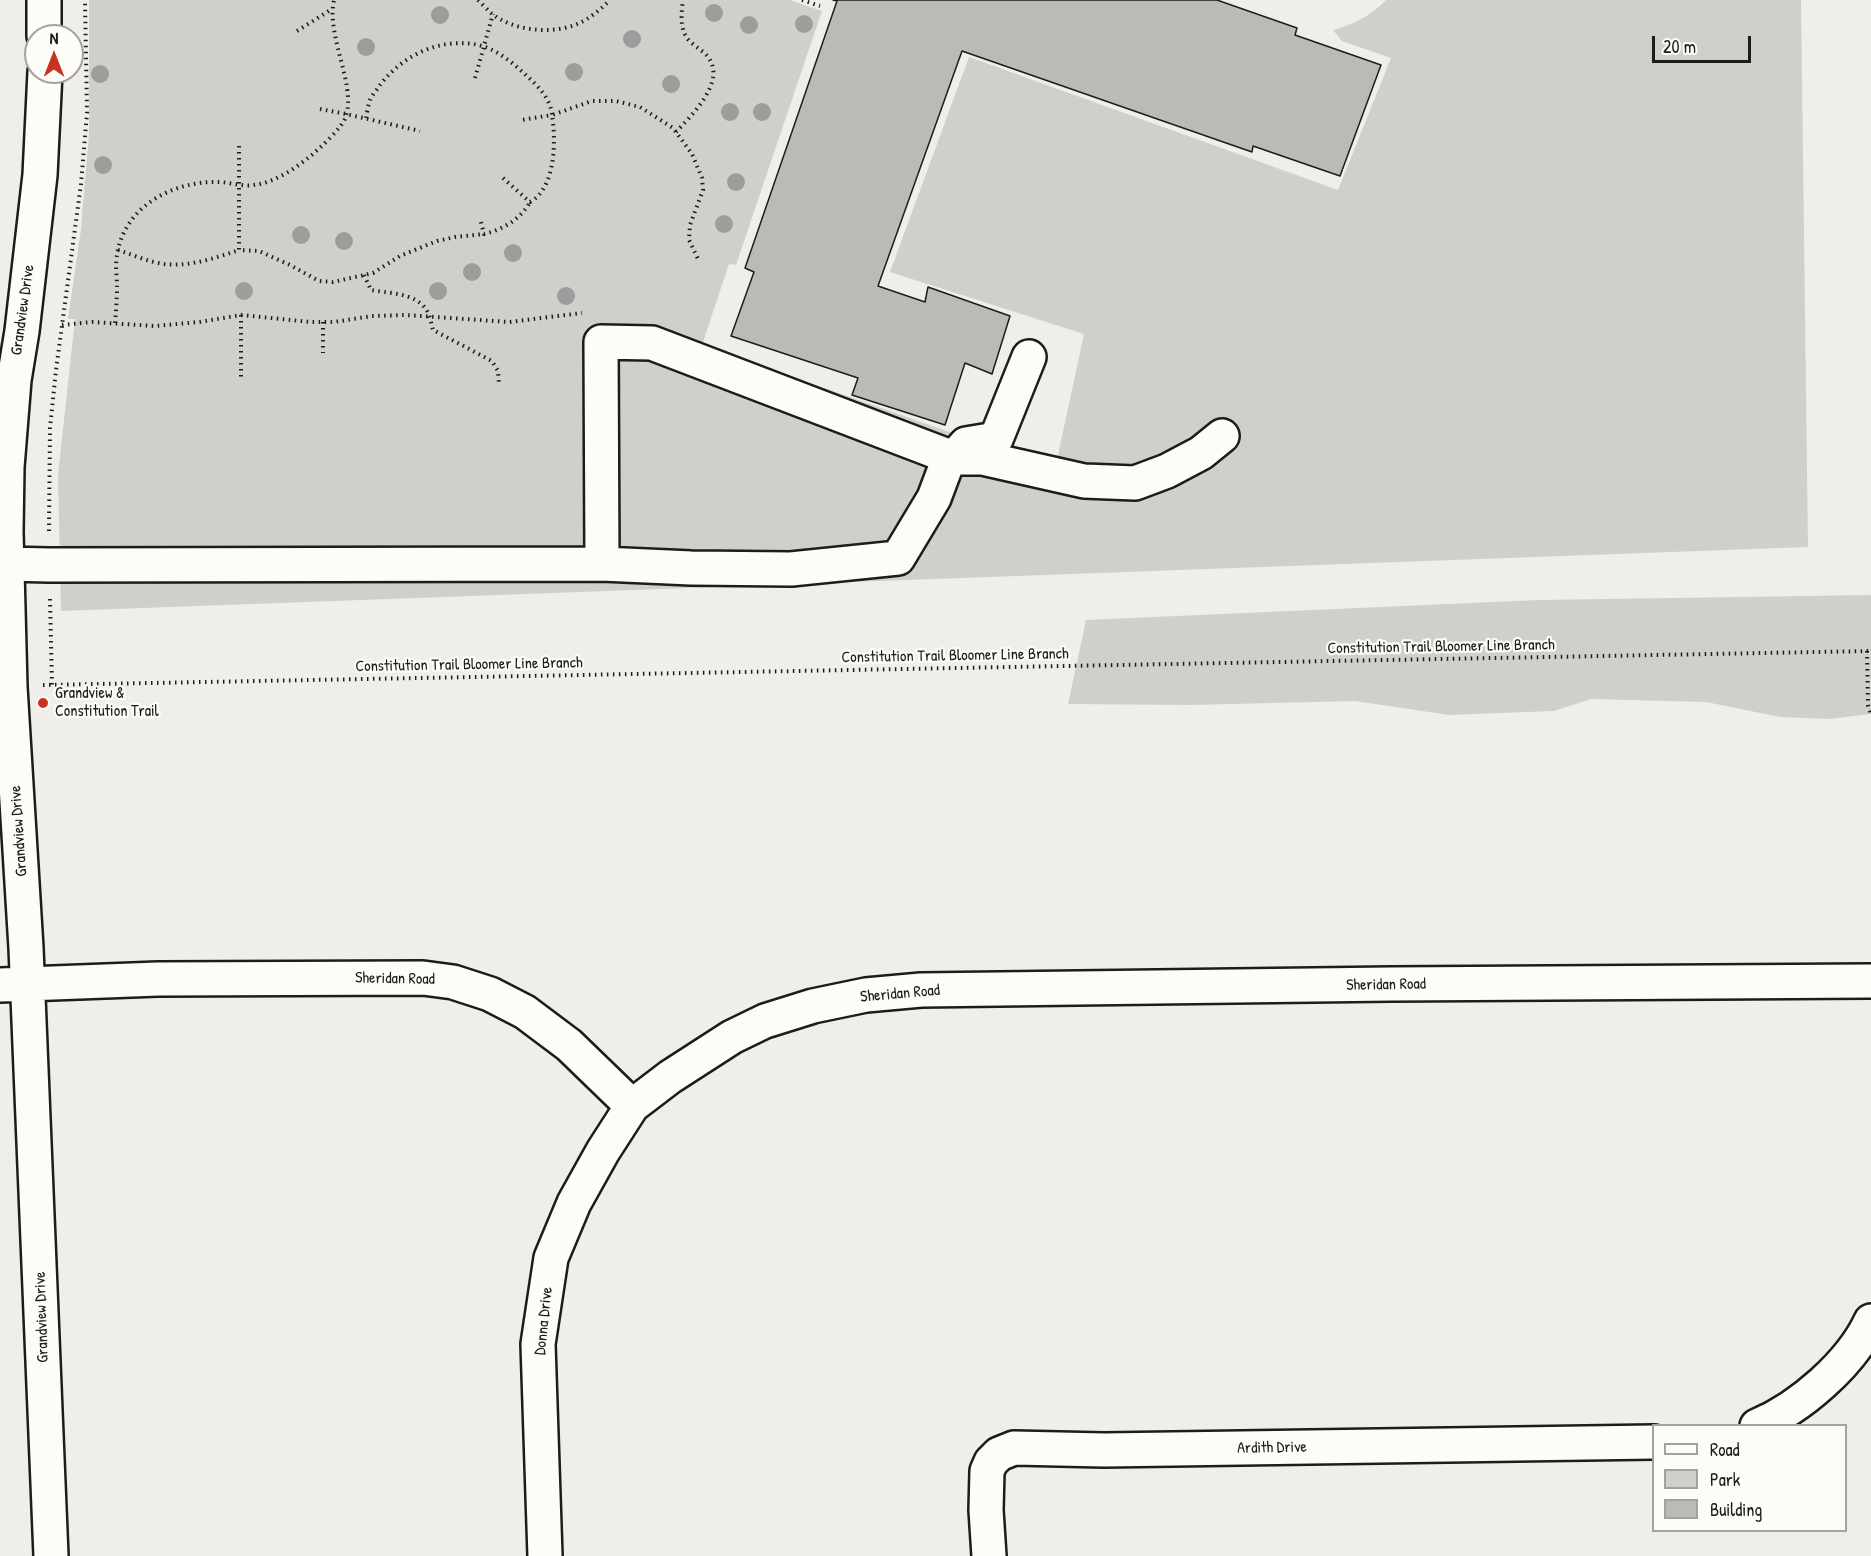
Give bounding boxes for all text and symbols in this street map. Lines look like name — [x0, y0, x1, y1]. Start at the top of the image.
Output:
north arrow — [24, 24, 84, 84]
scale bar — [1655, 24, 1754, 62]
text: N — [50, 27, 58, 49]
text: 20 m — [1663, 34, 1696, 59]
street label: Grandview Drive — [7, 264, 39, 356]
street label: Constitution Trail Bloomer Line Branch — [1327, 635, 1555, 659]
street label: Constitution Trail Bloomer Line Branch — [841, 644, 1069, 668]
street label: Constitution Trail Bloomer Line Branch — [355, 653, 583, 677]
place label: Grandview & Constitution Trail — [55, 684, 159, 722]
marker: Grandview & Constitution Trail — [36, 696, 50, 710]
street label: Grandview Drive — [6, 785, 32, 877]
street label: Sheridan Road — [355, 969, 435, 989]
street label: Sheridan Road — [1346, 975, 1426, 995]
street label: Sheridan Road — [859, 981, 941, 1007]
street label: Grandview Drive — [31, 1271, 53, 1363]
street label: Donna Drive — [531, 1286, 557, 1356]
legend — [1652, 1424, 1847, 1532]
text: Road — [1710, 1437, 1740, 1462]
street label: Ardith Drive — [1237, 1438, 1307, 1458]
text: Park — [1710, 1467, 1740, 1492]
text: Building — [1710, 1497, 1762, 1522]

